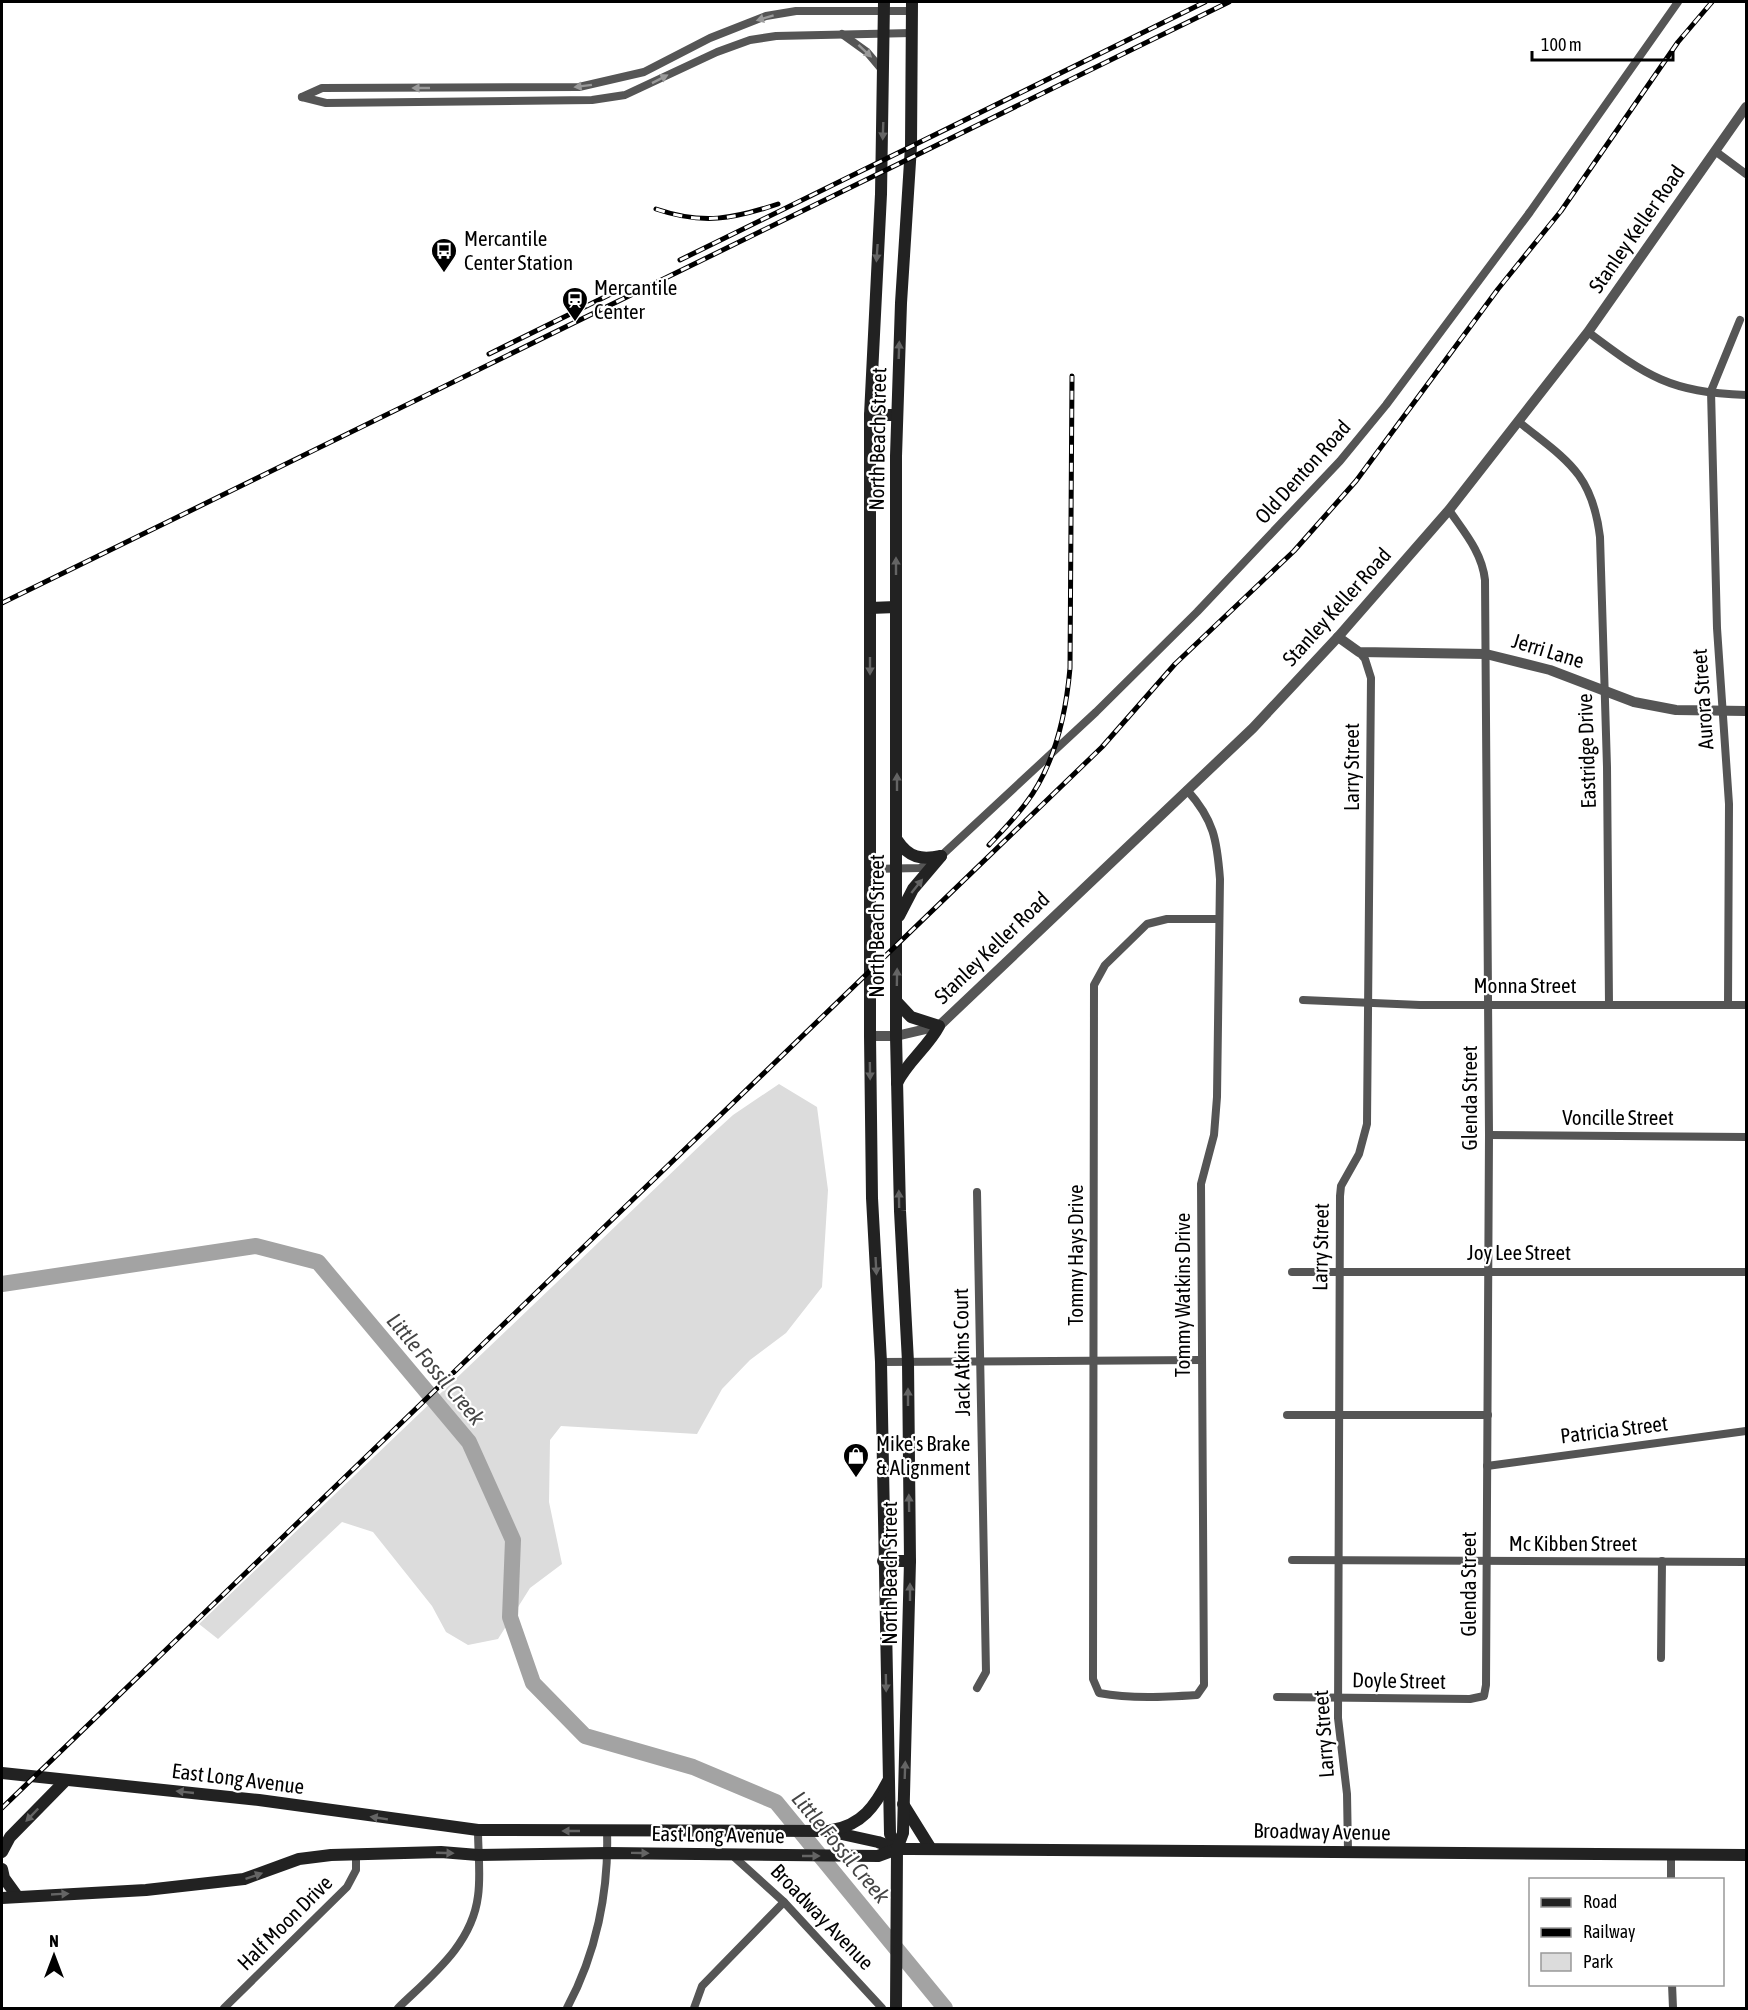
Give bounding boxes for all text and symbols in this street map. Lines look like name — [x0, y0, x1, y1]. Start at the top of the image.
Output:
one-way arrow — [756, 14, 774, 23]
scale bar — [1532, 24, 1673, 62]
text: 100 m — [1541, 34, 1582, 55]
one-way arrow — [857, 44, 872, 58]
one-way arrow — [652, 74, 669, 84]
one-way arrow — [574, 81, 593, 91]
one-way arrow — [411, 83, 430, 93]
one-way arrow — [878, 122, 887, 141]
street label: Stanley Keller Road — [1583, 160, 1689, 297]
place label: Mercantile Center Station — [464, 226, 573, 274]
bus stop icon: Mercantile Center Station — [429, 236, 459, 274]
one-way arrow — [873, 243, 882, 262]
place label: Mercantile Center — [594, 275, 677, 323]
station icon: Mercantile Center — [560, 285, 590, 323]
one-way arrow — [894, 341, 903, 360]
street label: North Beach Street — [864, 367, 890, 511]
street label: Old Denton Road — [1250, 415, 1355, 528]
street label: Stanley Keller Road — [1277, 543, 1395, 670]
one-way arrow — [891, 557, 901, 576]
street label: Jerri Lane — [1509, 628, 1587, 672]
street label: Aurora Street — [1687, 648, 1717, 750]
one-way arrow — [865, 657, 875, 676]
street label: Eastridge Drive — [1572, 693, 1600, 809]
street label: Larry Street — [1339, 723, 1363, 811]
one-way arrow — [892, 773, 902, 792]
street label: North Beach Street — [864, 854, 888, 998]
one-way arrow — [910, 879, 923, 894]
street label: Stanley Keller Road — [929, 887, 1054, 1008]
one-way arrow — [892, 968, 902, 987]
street label: Monna Street — [1473, 973, 1577, 997]
street label: Glenda Street — [1457, 1046, 1481, 1150]
one-way arrow — [865, 1062, 875, 1081]
street label: Voncille Street — [1562, 1105, 1674, 1129]
street label: Tommy Hays Drive — [1063, 1184, 1087, 1326]
one-way arrow — [894, 1189, 904, 1208]
street label: Larry Street — [1307, 1203, 1333, 1291]
street label: Tommy Watkins Drive — [1170, 1213, 1194, 1377]
street label: Joy Lee Street — [1467, 1240, 1571, 1264]
one-way arrow — [871, 1257, 880, 1276]
street label: Jack Atkins Court — [948, 1288, 974, 1416]
water label: Little Fossil Creek — [382, 1308, 490, 1430]
one-way arrow — [904, 1387, 913, 1406]
street label: Patricia Street — [1559, 1411, 1669, 1448]
place label: Mike's Brake & Alignment — [876, 1431, 971, 1479]
shop icon: Mike's Brake & Alignment — [841, 1441, 871, 1479]
one-way arrow — [905, 1493, 914, 1512]
street label: North Beach Street — [877, 1501, 901, 1645]
street label: Mc Kibben Street — [1509, 1531, 1637, 1555]
street label: Glenda Street — [1456, 1532, 1480, 1636]
one-way arrow — [905, 1583, 915, 1602]
street label: Doyle Street — [1352, 1667, 1446, 1693]
one-way arrow — [881, 1673, 890, 1692]
street label: Larry Street — [1308, 1689, 1338, 1779]
street label: East Long Avenue — [171, 1758, 306, 1798]
one-way arrow — [900, 1761, 909, 1780]
water label: Little Fossil Creek — [787, 1786, 895, 1908]
one-way arrow — [176, 1787, 195, 1797]
one-way arrow — [25, 1807, 39, 1822]
one-way arrow — [369, 1813, 388, 1822]
street label: Broadway Avenue — [1253, 1818, 1391, 1844]
street label: East Long Avenue — [651, 1821, 785, 1847]
one-way arrow — [561, 1826, 580, 1836]
one-way arrow — [436, 1848, 455, 1857]
one-way arrow — [631, 1848, 650, 1858]
one-way arrow — [802, 1851, 821, 1861]
street label: Broadway Avenue — [766, 1859, 879, 1974]
street label: Half Moon Drive — [232, 1870, 337, 1975]
one-way arrow — [245, 1870, 263, 1880]
legend — [1529, 1878, 1724, 1986]
one-way arrow — [50, 1890, 69, 1899]
text: Road — [1583, 1891, 1617, 1912]
text: Railway — [1583, 1921, 1635, 1942]
north arrow — [24, 1926, 84, 1986]
text: N — [49, 1932, 59, 1950]
text: Park — [1583, 1951, 1613, 1972]

